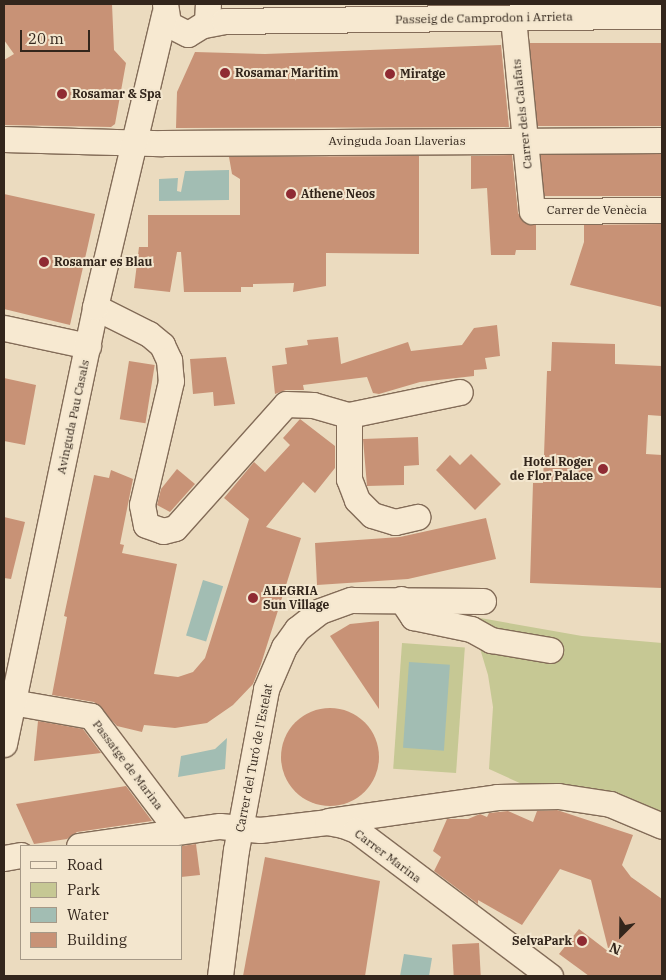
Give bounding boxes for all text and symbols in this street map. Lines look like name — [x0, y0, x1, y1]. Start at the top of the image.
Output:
street label: Passeig de Camprodon i Arrieta — [395, 9, 573, 27]
scale bar — [22, 20, 92, 52]
text: 20 m — [28, 29, 64, 48]
street label: Carrer dels Calafats — [509, 58, 535, 170]
place label: Rosamar Maritim — [235, 66, 338, 80]
marker: Rosamar Maritim — [219, 67, 231, 79]
place label: Miratge — [400, 67, 445, 81]
marker: Miratge — [384, 68, 396, 80]
place label: Rosamar & Spa — [72, 87, 161, 101]
marker: Rosamar & Spa — [56, 88, 68, 100]
street label: Avinguda Joan Llaverias — [329, 134, 465, 148]
place label: Athene Neos — [301, 187, 375, 201]
marker: Athene Neos — [285, 188, 297, 200]
street label: Carrer de Venècia — [547, 203, 647, 217]
place label: Rosamar es Blau — [54, 255, 152, 269]
marker: Rosamar es Blau — [38, 256, 50, 268]
street label: Avinguda Pau Casals — [54, 359, 92, 475]
place label: Hotel Roger de Flor Palace — [510, 455, 593, 483]
marker: Hotel Roger de Flor Palace — [597, 463, 609, 475]
place label: ALEGRIA Sun Village — [263, 584, 329, 612]
marker: ALEGRIA Sun Village — [247, 592, 259, 604]
street label: Carrer del Turó de l'Estelat — [233, 683, 275, 833]
street label: Passatge de Marina — [90, 717, 166, 813]
street label: Carrer Marina — [352, 826, 424, 886]
legend — [20, 845, 182, 960]
text: Road — [67, 855, 103, 874]
text: Park — [67, 880, 100, 899]
text: Water — [67, 905, 109, 924]
north arrow — [596, 910, 646, 960]
text: Building — [67, 930, 127, 949]
place label: SelvaPark — [512, 934, 572, 948]
marker: SelvaPark — [576, 935, 588, 947]
text: N — [607, 938, 624, 959]

